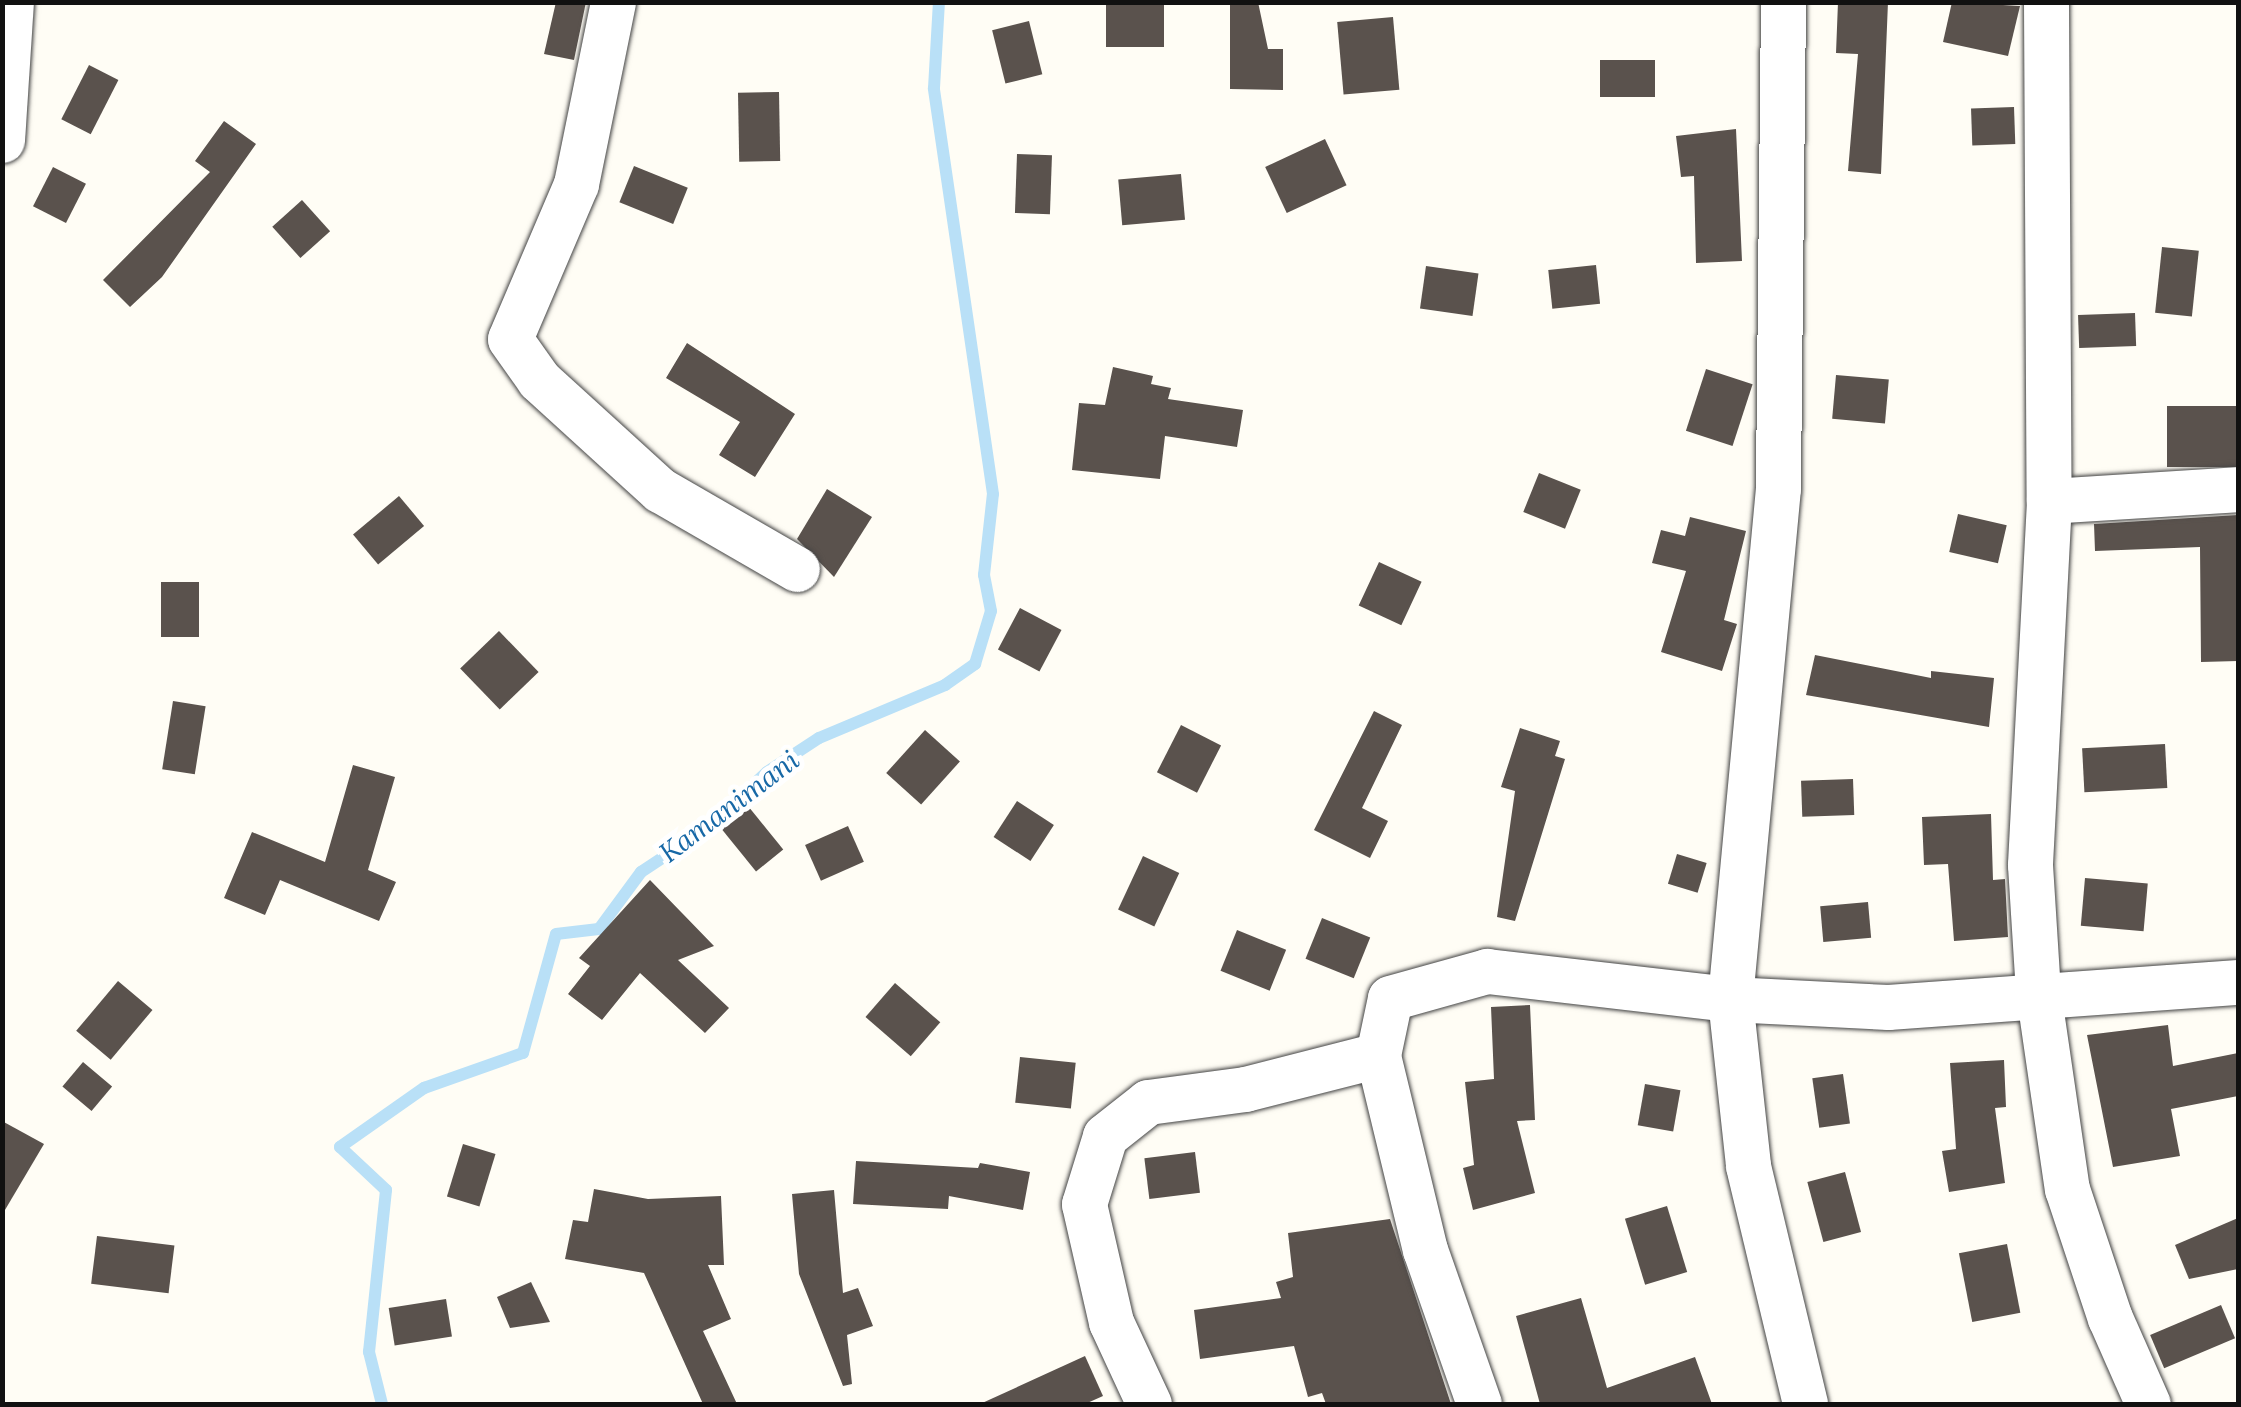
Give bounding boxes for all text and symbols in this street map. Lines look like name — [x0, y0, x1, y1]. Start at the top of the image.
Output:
water label: Kamanimani — [653, 743, 805, 869]

